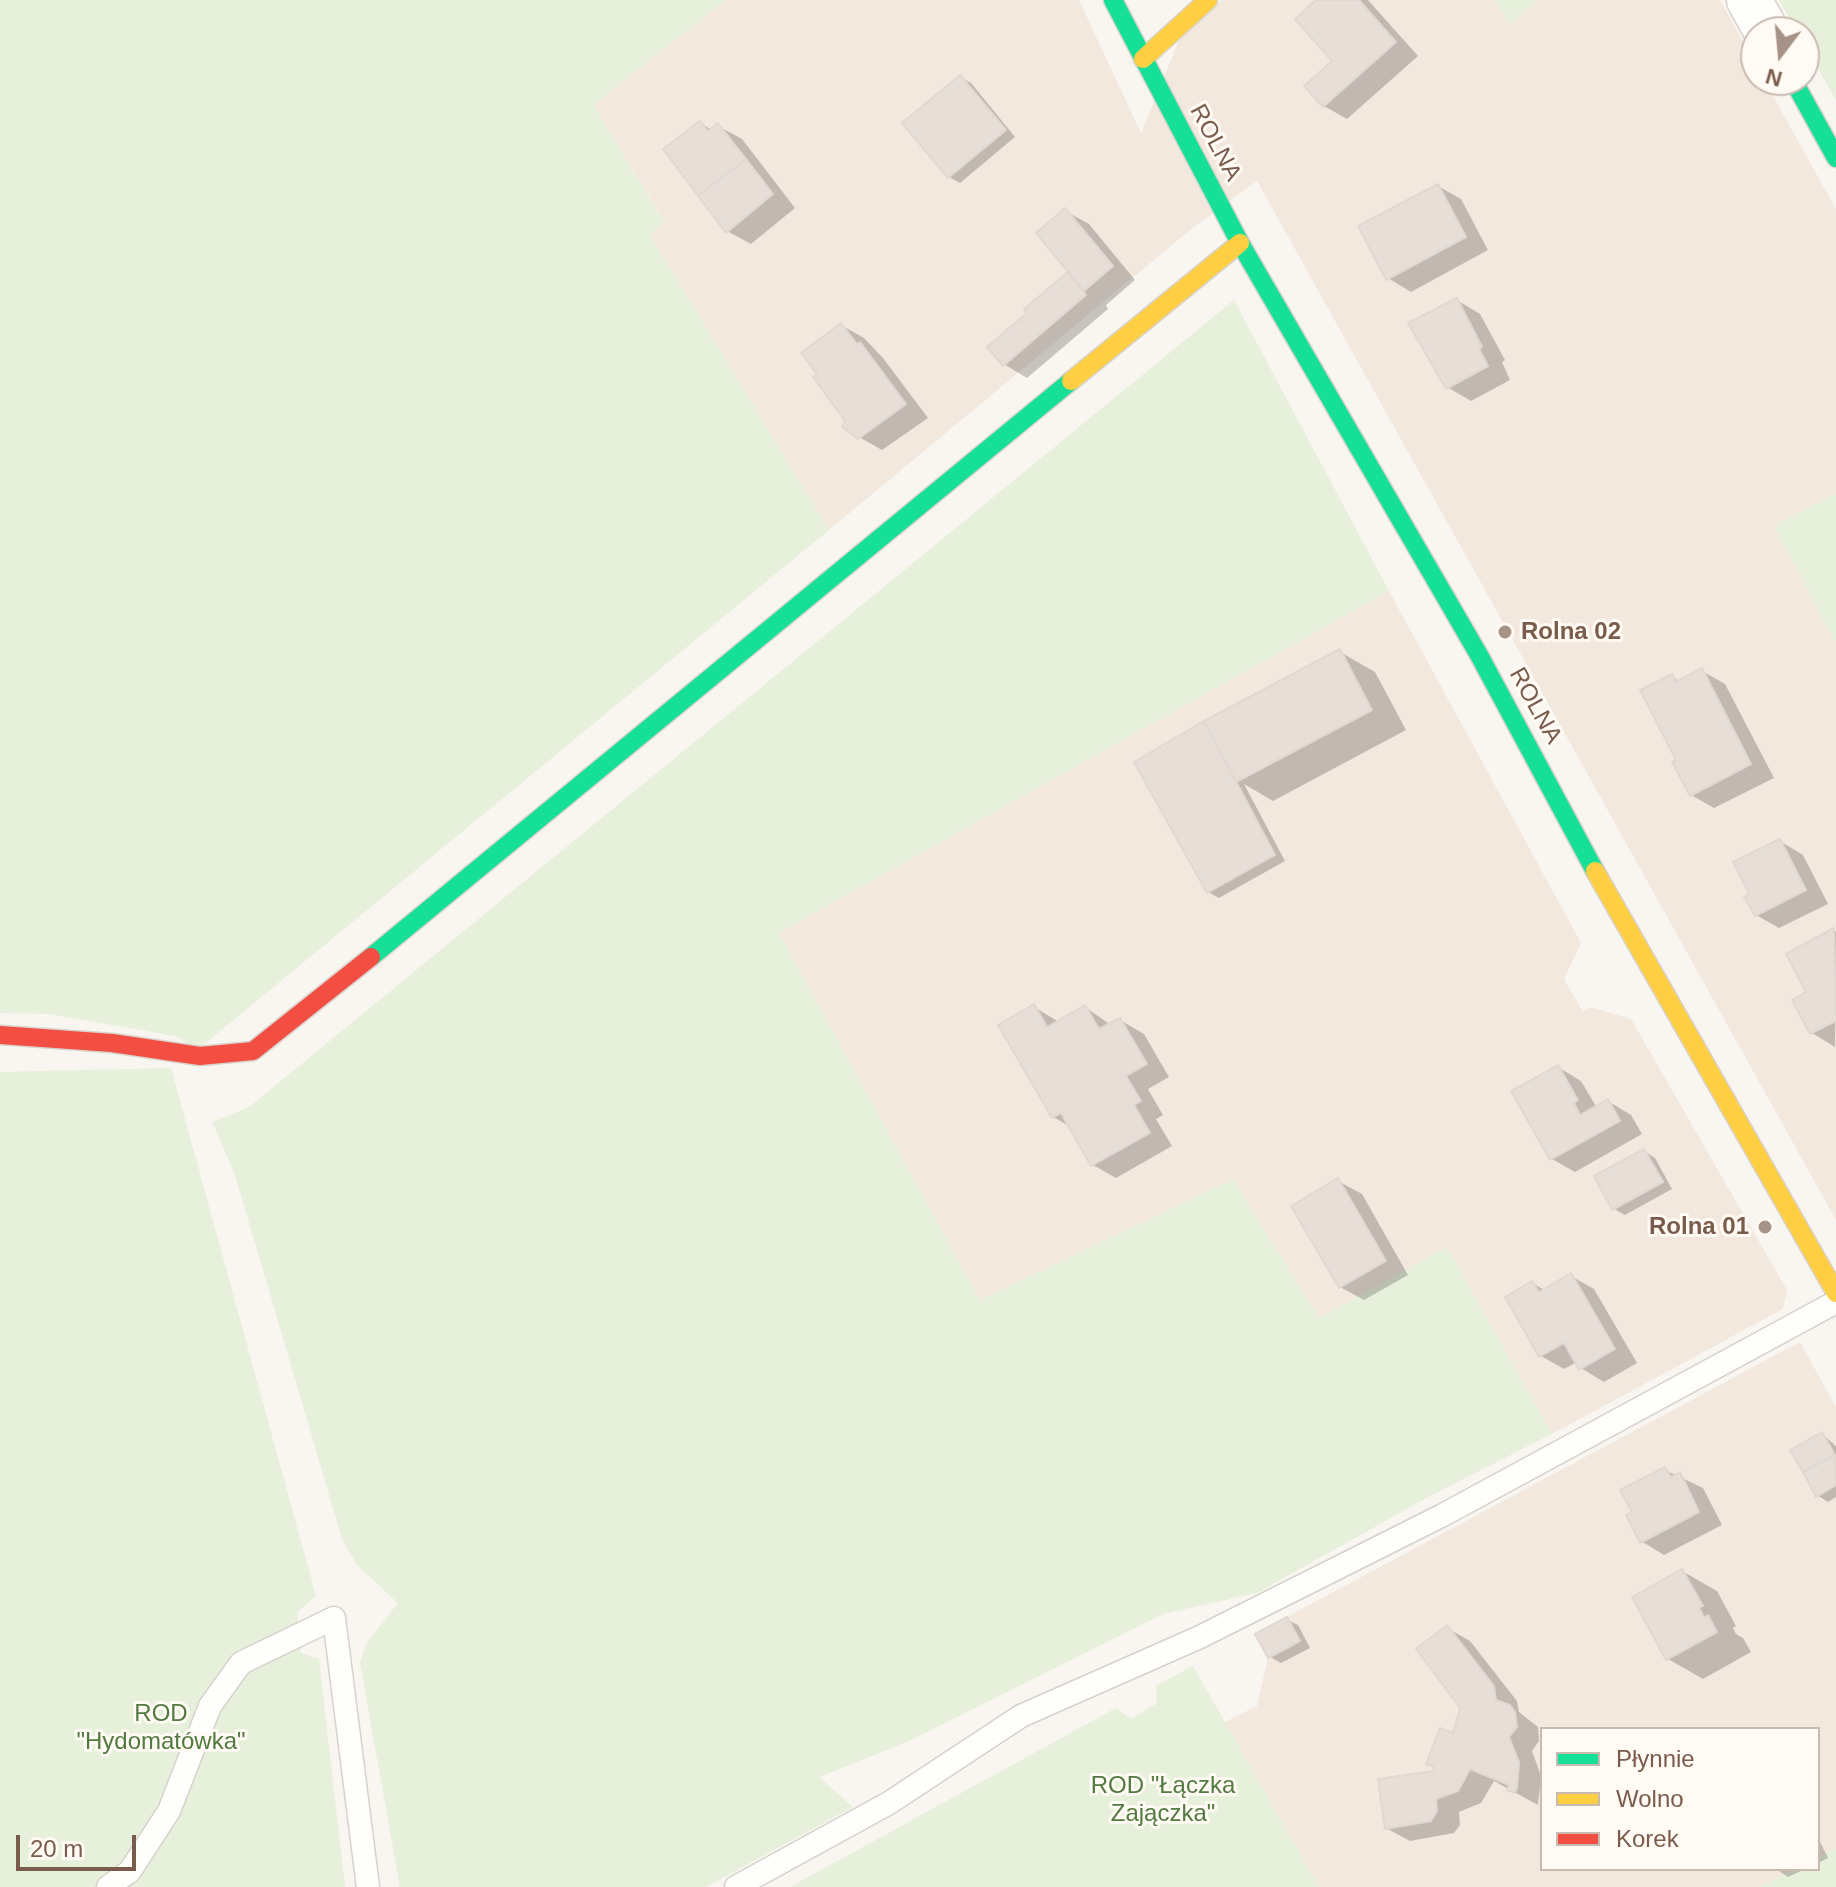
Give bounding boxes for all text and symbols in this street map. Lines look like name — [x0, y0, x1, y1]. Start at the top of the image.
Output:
north arrow — [1740, 16, 1820, 96]
text: N — [1763, 63, 1785, 92]
street label: ROLNA — [1183, 100, 1247, 186]
place label: Rolna 02 — [1521, 618, 1621, 646]
marker: Rolna 02 — [1496, 623, 1514, 641]
street label: ROLNA — [1502, 663, 1568, 749]
place label: Rolna 01 — [1649, 1213, 1749, 1241]
marker: Rolna 01 — [1756, 1218, 1774, 1236]
park label: ROD "Hydomatówka" — [76, 1700, 246, 1756]
legend — [1540, 1727, 1820, 1871]
text: Płynnie — [1616, 1745, 1695, 1772]
park label: ROD "Łączka Zajączka" — [1091, 1772, 1235, 1828]
text: Wolno — [1616, 1785, 1684, 1812]
scale bar — [20, 1819, 140, 1869]
text: Korek — [1616, 1825, 1679, 1852]
text: 20 m — [30, 1835, 83, 1862]

